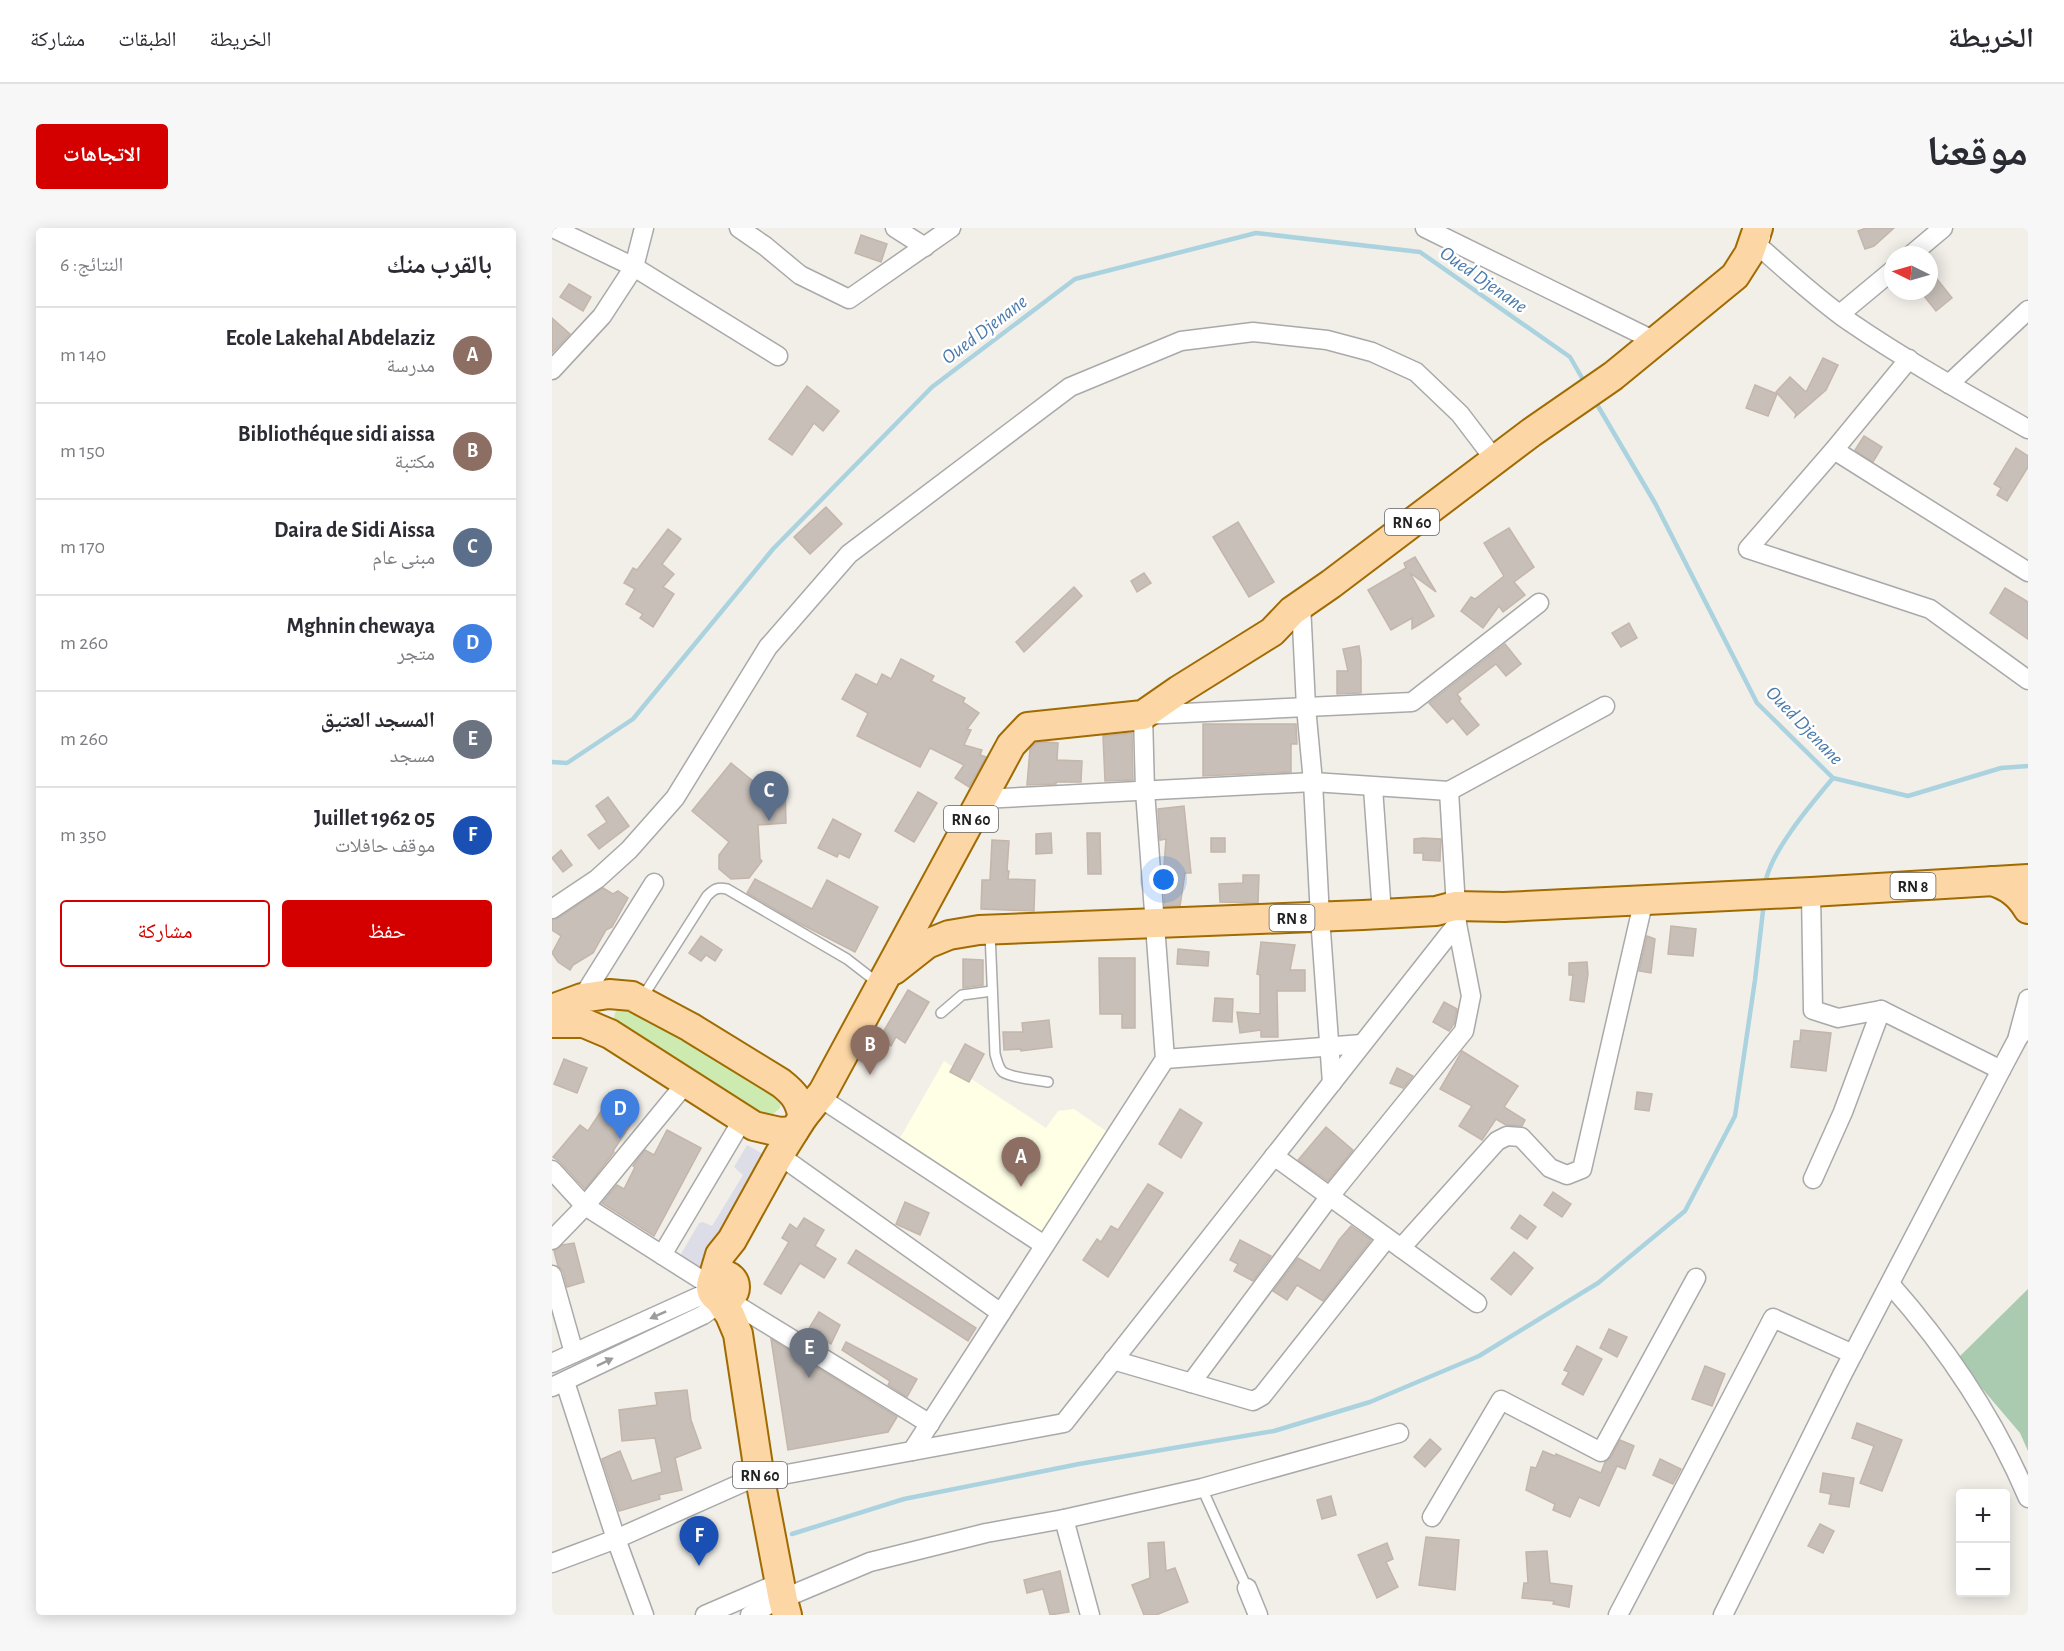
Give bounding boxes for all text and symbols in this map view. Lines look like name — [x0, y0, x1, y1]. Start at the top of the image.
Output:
text: الخريطة — [1948, 25, 2034, 53]
text: مشاركة — [30, 29, 85, 50]
text: الطبقات — [118, 29, 177, 50]
text: الخريطة — [210, 29, 271, 50]
button: الاتجاهات — [36, 124, 168, 189]
text: موقعنا — [1927, 131, 2028, 173]
water label: Oued Djenane — [1436, 243, 1531, 317]
north arrow — [1884, 246, 1938, 300]
text: بالقرب منك — [387, 252, 492, 278]
text: النتائج: 6 — [60, 255, 123, 275]
water label: Oued Djenane — [938, 291, 1031, 368]
text: Ecole Lakehal Abdelaziz — [225, 327, 435, 349]
text: 140 m — [60, 345, 106, 365]
text: A — [467, 345, 479, 365]
text: مدرسة — [386, 356, 435, 376]
text: Bibliothéque sidi aissa — [238, 423, 435, 445]
text: 150 m — [60, 441, 105, 461]
text: B — [467, 441, 478, 461]
text: مكتبة — [395, 452, 435, 472]
road number: RN 60 — [1385, 509, 1439, 535]
text: Daira de Sidi Aissa — [274, 519, 435, 541]
text: 170 m — [60, 537, 105, 557]
text: C — [467, 537, 478, 557]
text: مبنى عام — [372, 548, 435, 568]
text: Mghnin chewaya — [286, 615, 435, 637]
text: 260 m — [60, 633, 108, 653]
text: D — [466, 633, 479, 653]
text: متجر — [397, 644, 435, 664]
water label: Oued Djenane — [1762, 682, 1847, 769]
text: المسجد العتيق — [320, 709, 435, 731]
text: 260 m — [60, 729, 108, 749]
text: E — [467, 729, 478, 749]
text: مسجد — [390, 746, 435, 766]
pin: C — [750, 772, 788, 821]
road number: RN 60 — [944, 806, 998, 832]
text: 05 Juillet 1962 — [314, 807, 435, 829]
text: 350 m — [60, 825, 106, 845]
text: F — [468, 825, 477, 845]
text: موقف حافلات — [335, 836, 435, 856]
your location — [1149, 865, 1178, 894]
road number: RN 8 — [1890, 873, 1936, 899]
button: مشاركة — [60, 900, 270, 967]
button: حفظ — [282, 900, 492, 967]
road number: RN 8 — [1270, 905, 1314, 931]
pin: B — [850, 1026, 890, 1075]
pin: D — [600, 1090, 640, 1139]
pin: A — [1002, 1138, 1040, 1187]
one-way arrow — [649, 1310, 667, 1320]
pin: E — [790, 1328, 828, 1378]
one-way arrow — [596, 1358, 614, 1368]
road number: RN 60 — [733, 1462, 787, 1488]
map controls — [1956, 1489, 2010, 1597]
button: + — [1956, 1489, 2010, 1543]
pin: F — [680, 1516, 718, 1566]
button: − — [1956, 1543, 2010, 1597]

